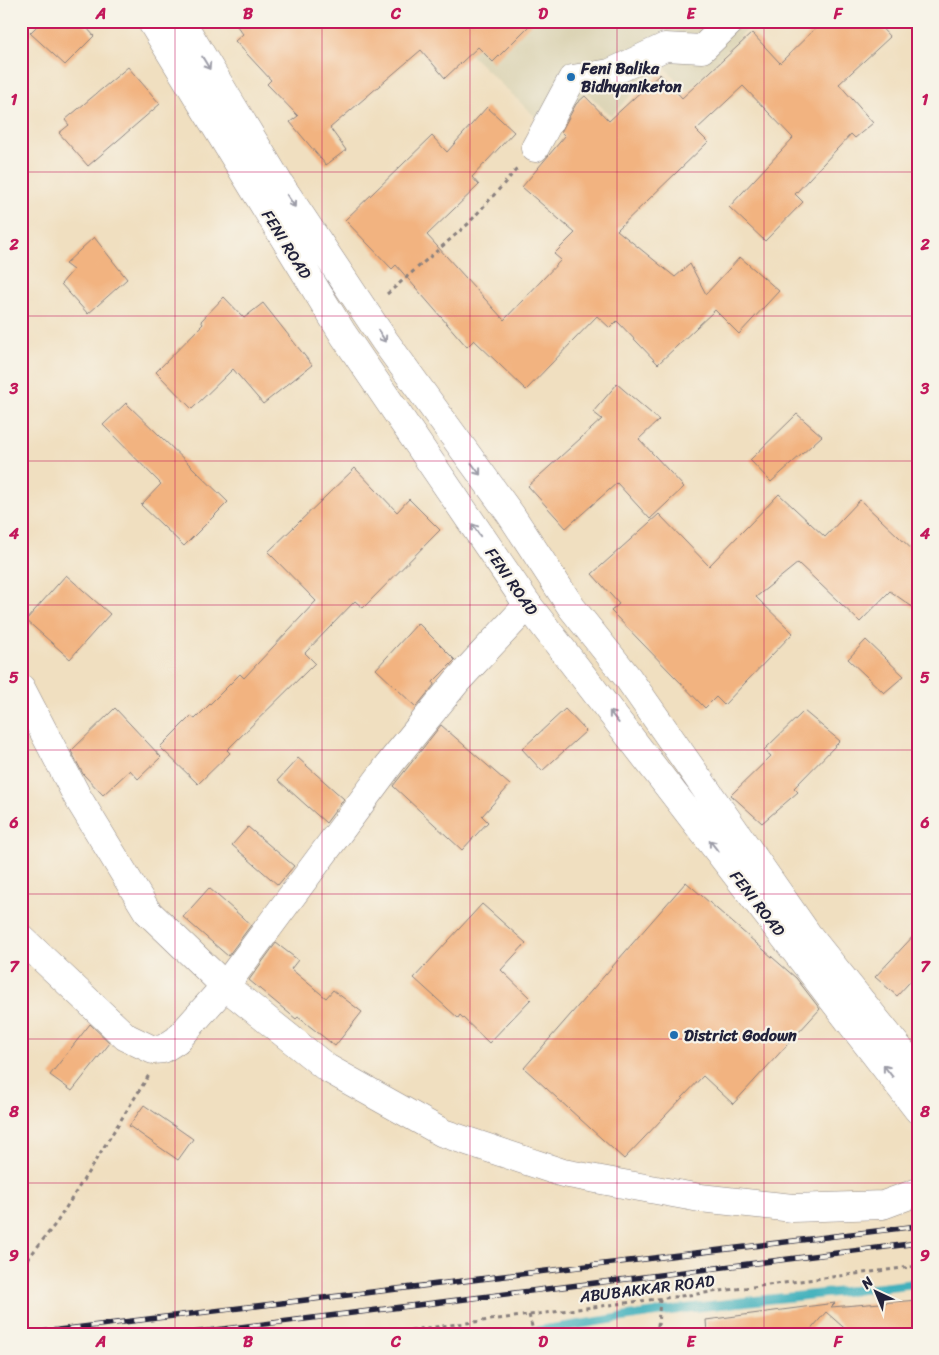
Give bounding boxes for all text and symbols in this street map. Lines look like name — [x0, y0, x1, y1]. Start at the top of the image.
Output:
text: A — [95, 0, 106, 28]
text: B — [243, 0, 254, 28]
text: C — [390, 0, 402, 28]
text: D — [538, 0, 548, 28]
text: E — [687, 0, 697, 28]
text: F — [833, 0, 844, 28]
place label: Feni Balika Bidhyaniketon — [580, 54, 682, 101]
one-way arrow — [201, 56, 211, 70]
marker: Feni Balika Bidhyaniketon — [565, 71, 577, 83]
text: 1 — [11, 85, 18, 114]
text: 1 — [922, 85, 929, 114]
one-way arrow — [286, 194, 296, 208]
street label: FENI ROAD — [254, 204, 320, 285]
text: 2 — [8, 230, 19, 259]
text: 2 — [919, 230, 930, 259]
one-way arrow — [377, 329, 387, 343]
text: 3 — [9, 374, 19, 403]
text: 3 — [920, 374, 930, 403]
one-way arrow — [471, 462, 481, 476]
text: 4 — [8, 519, 19, 548]
text: 4 — [919, 519, 930, 548]
one-way arrow — [471, 523, 482, 537]
street label: FENI ROAD — [477, 541, 546, 622]
text: 5 — [9, 663, 19, 692]
text: 5 — [920, 663, 930, 692]
one-way arrow — [609, 711, 620, 724]
text: 6 — [8, 808, 19, 837]
text: 6 — [919, 808, 930, 837]
one-way arrow — [708, 840, 719, 853]
street label: FENI ROAD — [722, 864, 793, 943]
text: 7 — [9, 952, 20, 981]
text: 7 — [920, 952, 931, 981]
place label: District Godown — [684, 1021, 797, 1050]
marker: District Godown — [668, 1029, 680, 1041]
one-way arrow — [883, 1065, 894, 1078]
text: 8 — [8, 1097, 19, 1126]
text: 8 — [919, 1097, 930, 1126]
text: 9 — [9, 1241, 19, 1270]
text: 9 — [920, 1241, 930, 1270]
street label: ABUBAKKAR ROAD — [577, 1266, 716, 1311]
north arrow — [852, 1268, 902, 1318]
text: N — [854, 1270, 880, 1296]
text: A — [95, 1327, 106, 1355]
text: B — [243, 1327, 254, 1355]
text: C — [390, 1327, 402, 1355]
text: D — [538, 1327, 548, 1355]
text: E — [687, 1327, 697, 1355]
text: F — [833, 1327, 844, 1355]

